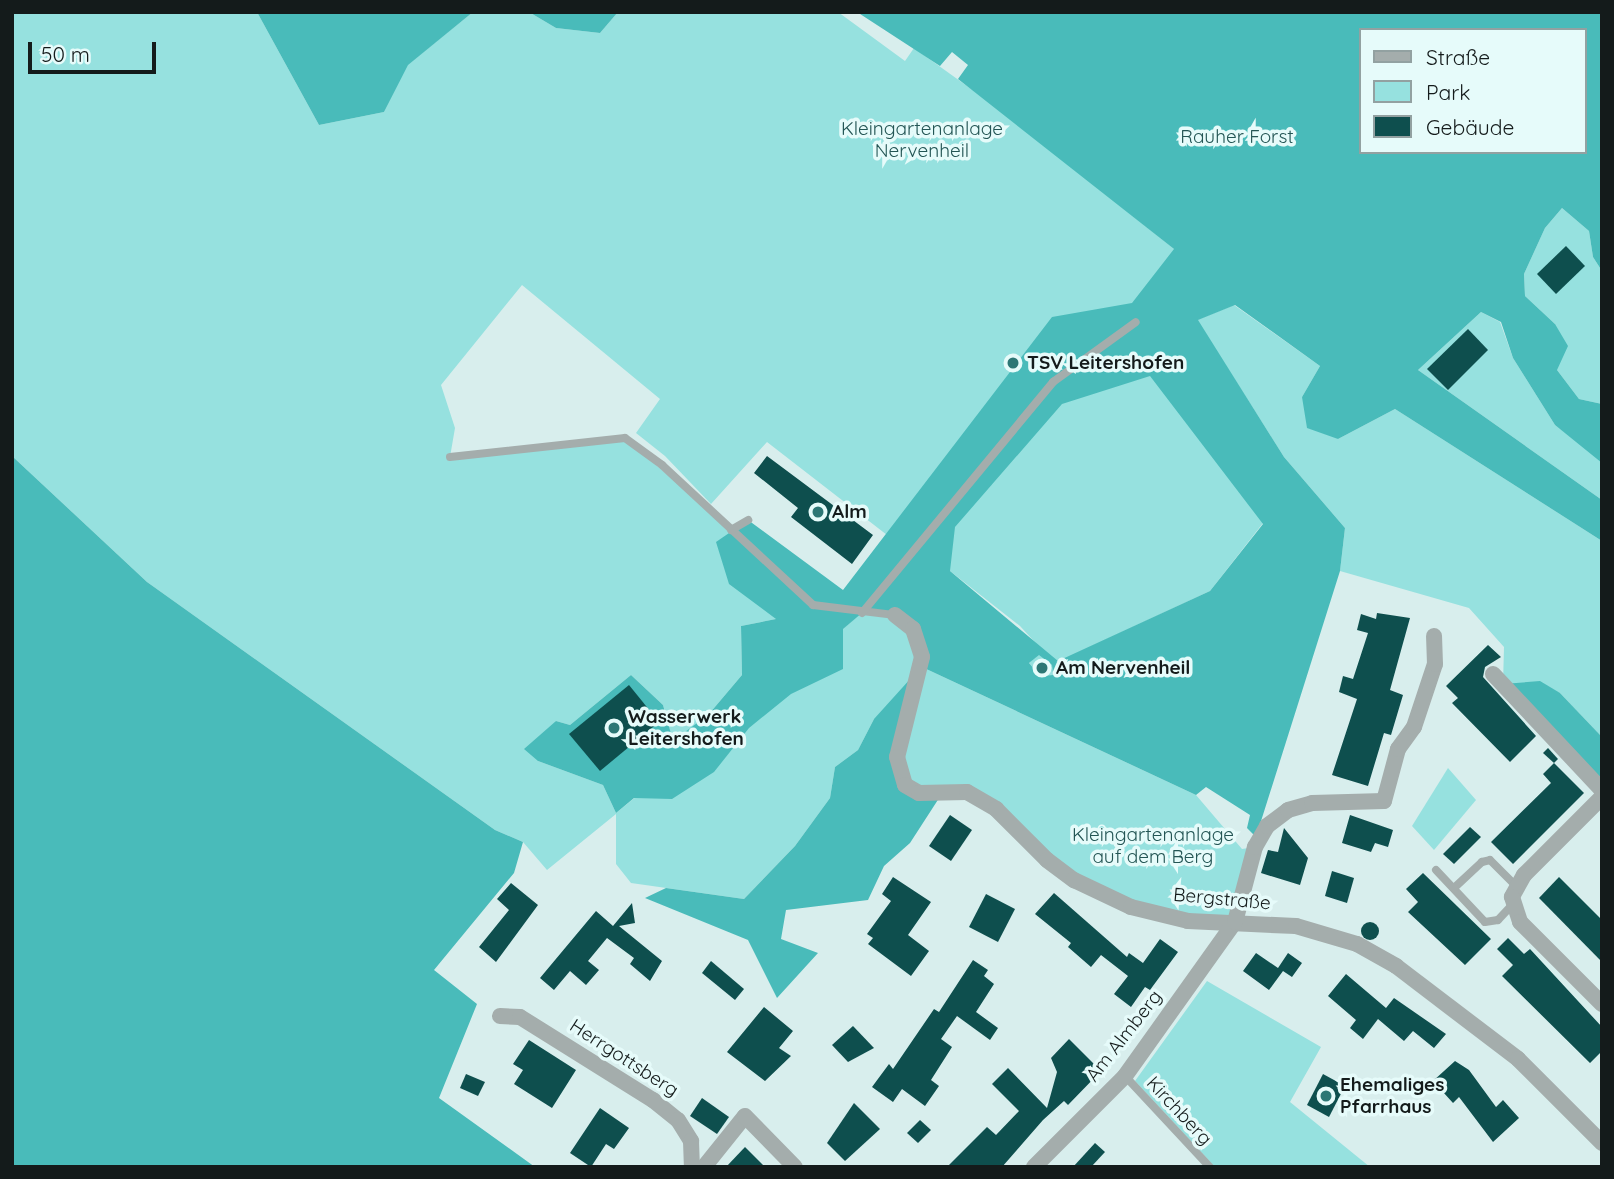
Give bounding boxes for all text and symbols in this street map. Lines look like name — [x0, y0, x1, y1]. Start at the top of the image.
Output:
scale bar — [32, 28, 159, 72]
legend — [1358, 28, 1586, 154]
text: 50 m — [41, 41, 90, 67]
text: Straße — [1426, 44, 1490, 70]
text: Park — [1426, 79, 1470, 105]
text: Gebäude — [1426, 114, 1514, 140]
park label: Kleingartenanlage Nervenheil — [841, 118, 1003, 162]
park label: Rauher Forst — [1180, 126, 1294, 148]
place label: TSV Leitershofen — [1027, 352, 1184, 374]
marker: TSV Leitershofen — [1005, 355, 1021, 371]
place label: Alm — [832, 501, 867, 523]
marker: Alm — [810, 504, 826, 520]
place label: Am Nervenheil — [1056, 657, 1190, 679]
marker: Am Nervenheil — [1034, 660, 1050, 676]
place label: Wasserwerk Leitershofen — [628, 706, 744, 750]
marker: Wasserwerk Leitershofen — [606, 720, 622, 736]
park label: Kleingartenanlage auf dem Berg — [1072, 824, 1234, 868]
street label: Bergstraße — [1172, 883, 1272, 915]
street label: Am Almberg — [1081, 986, 1167, 1086]
street label: Herrgottsberg — [565, 1014, 683, 1102]
street label: Kirchberg — [1141, 1072, 1217, 1150]
place label: Ehemaliges Pfarrhaus — [1340, 1074, 1444, 1118]
marker: Ehemaliges Pfarrhaus — [1318, 1088, 1334, 1104]

